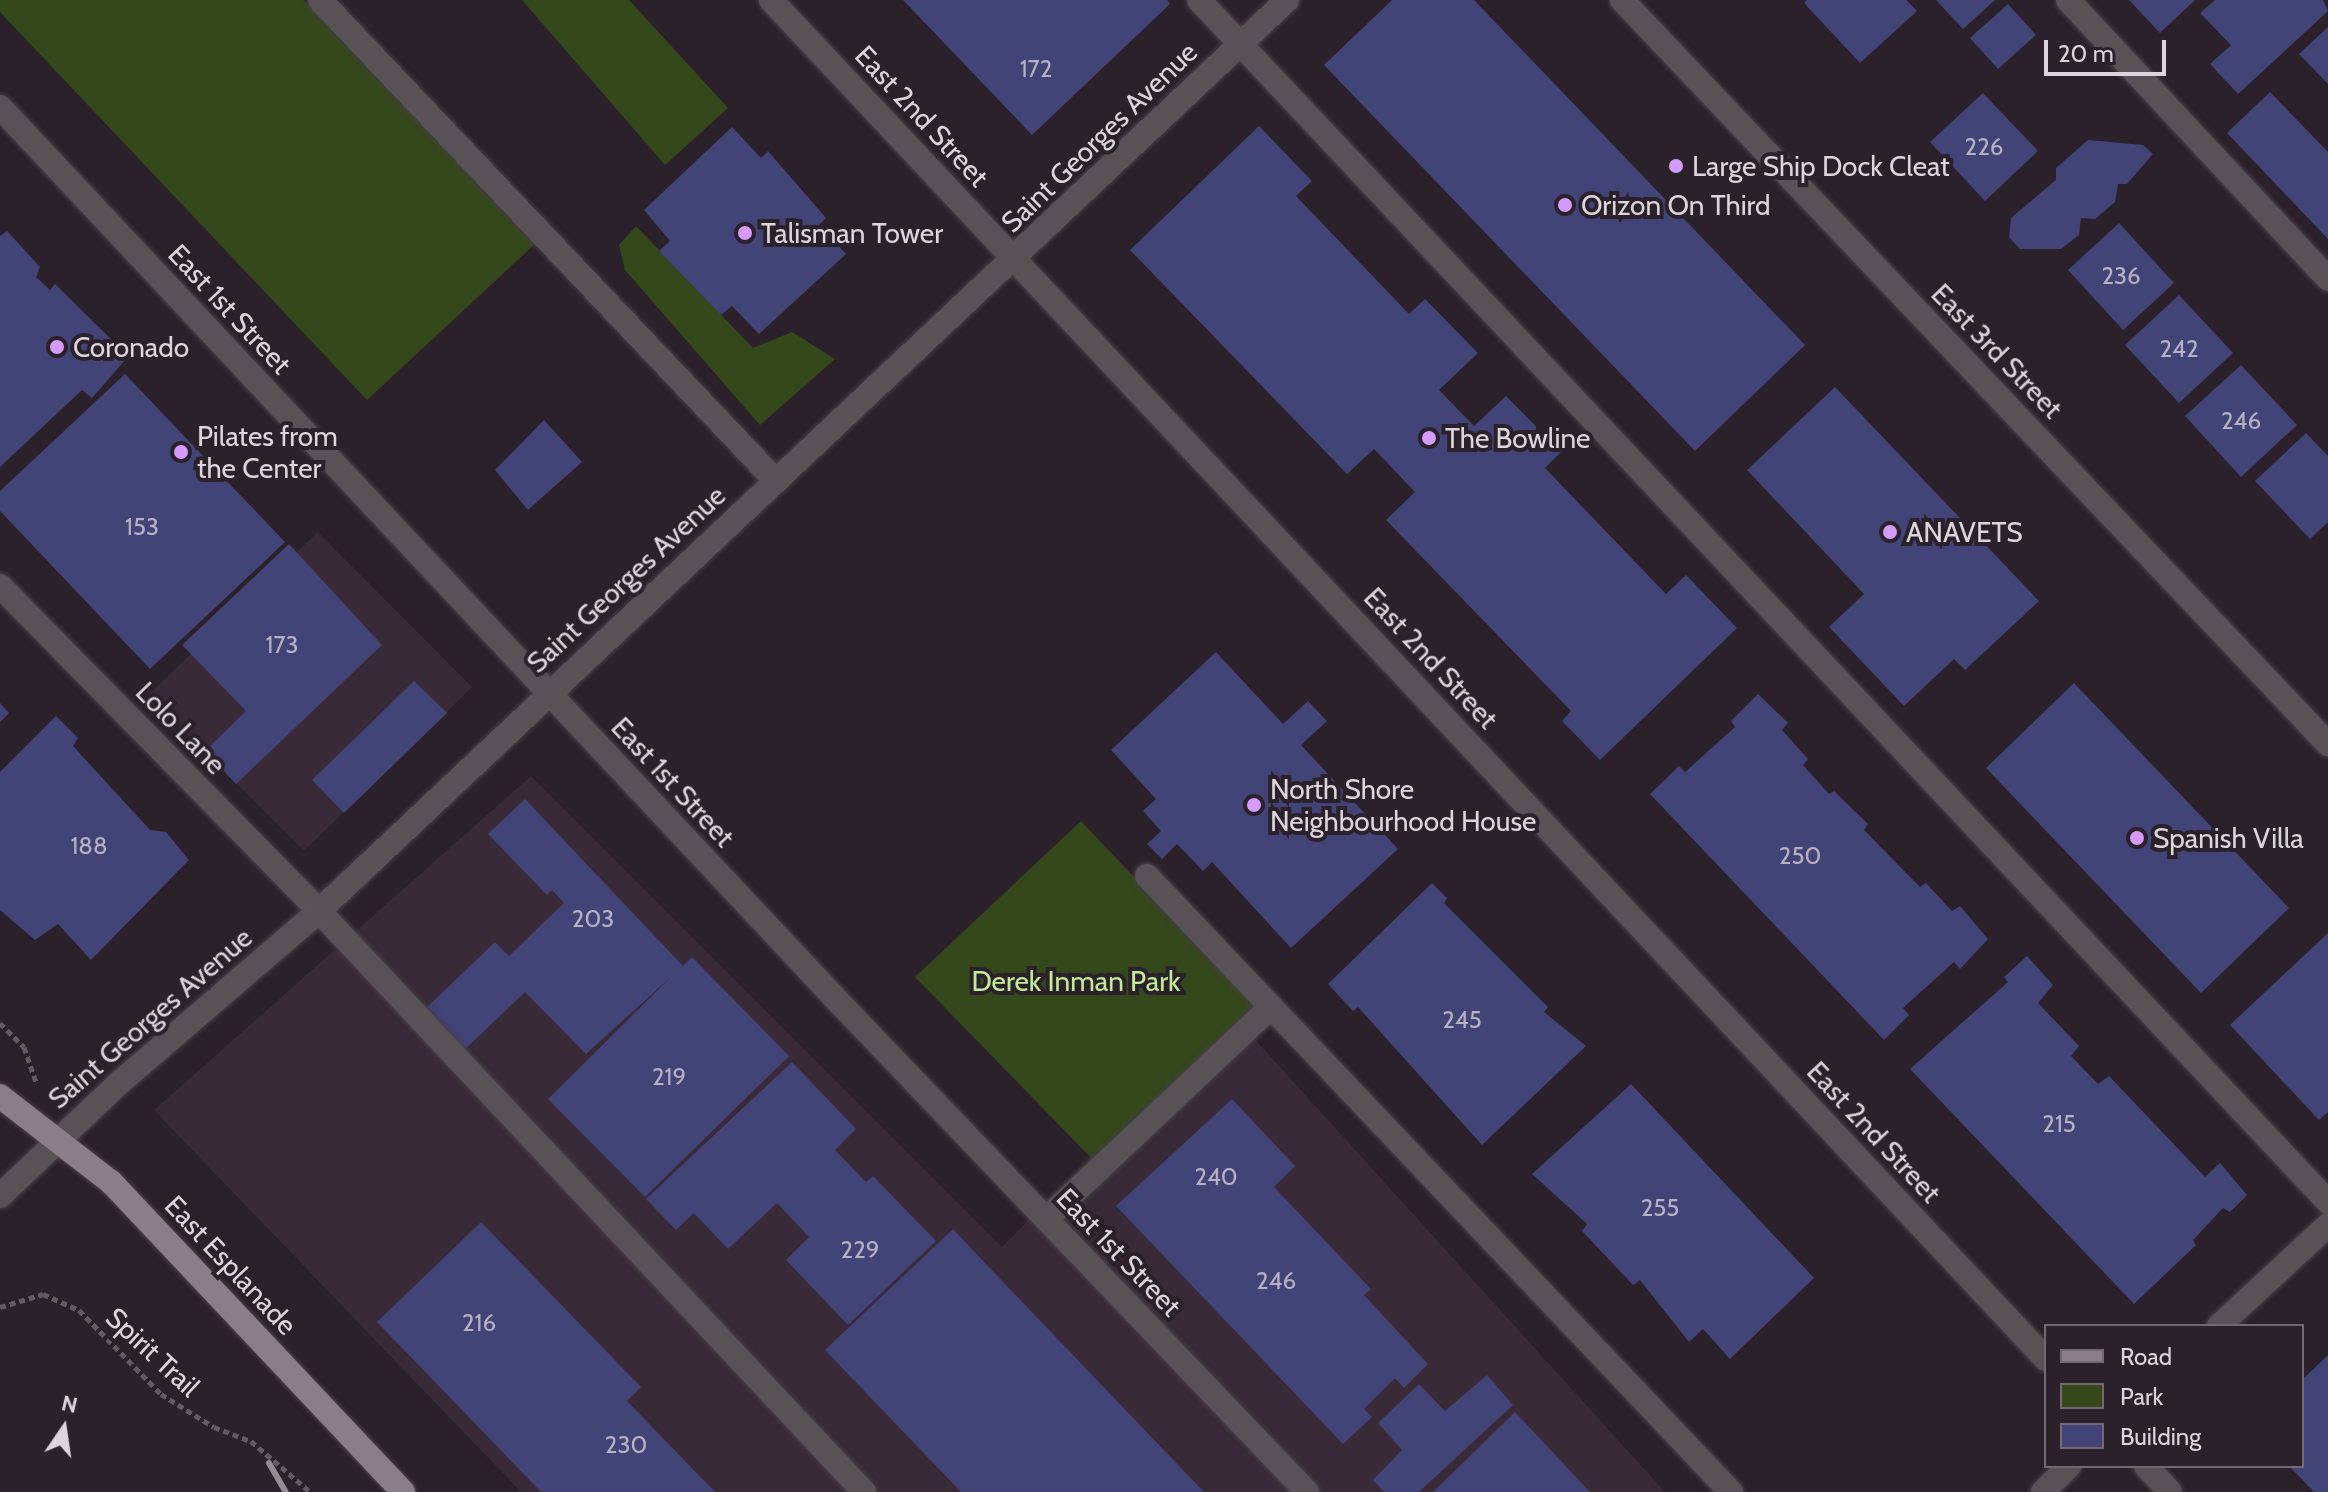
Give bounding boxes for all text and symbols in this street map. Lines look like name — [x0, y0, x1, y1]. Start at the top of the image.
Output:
scale bar — [2048, 24, 2170, 74]
street label: Saint Georges Avenue — [994, 35, 1204, 239]
street label: East 2nd Street — [848, 39, 996, 193]
text: 20 m — [2058, 39, 2114, 68]
house number: 172 — [1020, 55, 1052, 83]
house number: 226 — [1965, 133, 2003, 161]
place label: Large Ship Dock Cleat — [1692, 149, 1950, 183]
marker: Large Ship Dock Cleat — [1667, 157, 1685, 175]
place label: Orizon On Third — [1581, 188, 1771, 222]
marker: Orizon On Third — [1556, 196, 1574, 214]
place label: Talisman Tower — [761, 216, 943, 250]
marker: Talisman Tower — [736, 224, 754, 242]
street label: East 1st Street — [162, 237, 298, 381]
house number: 236 — [2101, 262, 2141, 290]
street label: East 3rd Street — [1925, 277, 2069, 425]
place label: Coronado — [73, 330, 189, 364]
house number: 242 — [2159, 335, 2199, 363]
marker: Coronado — [48, 338, 66, 356]
house number: 246 — [2221, 407, 2261, 435]
place label: Pilates from the Center — [197, 419, 338, 485]
place label: The Bowline — [1445, 421, 1590, 455]
marker: The Bowline — [1420, 429, 1438, 447]
marker: Pilates from the Center — [172, 443, 190, 461]
street label: Saint Georges Avenue — [520, 478, 732, 680]
house number: 153 — [125, 513, 159, 541]
place label: ANAVETS — [1906, 515, 2023, 549]
marker: ANAVETS — [1881, 523, 1899, 541]
street label: East 2nd Street — [1357, 581, 1505, 735]
house number: 173 — [266, 631, 298, 659]
street label: Lolo Lane — [129, 675, 233, 781]
street label: East 1st Street — [605, 710, 741, 854]
place label: North Shore Neighbourhood House — [1270, 772, 1536, 838]
marker: North Shore Neighbourhood House — [1245, 796, 1263, 814]
place label: Spanish Villa — [2153, 821, 2304, 855]
marker: Spanish Villa — [2128, 829, 2146, 847]
house number: 188 — [71, 832, 107, 860]
house number: 250 — [1779, 842, 1821, 870]
house number: 203 — [572, 905, 614, 933]
street label: Saint Georges Avenue — [41, 920, 259, 1116]
park label: Derek Inman Park — [971, 964, 1181, 998]
house number: 245 — [1442, 1006, 1482, 1034]
street label: East 2nd Street — [1800, 1055, 1948, 1209]
house number: 219 — [652, 1063, 686, 1091]
house number: 215 — [2042, 1110, 2076, 1138]
house number: 240 — [1194, 1163, 1238, 1191]
street label: East 1st Street — [1050, 1181, 1188, 1323]
street label: East Esplanade — [158, 1189, 304, 1341]
house number: 255 — [1641, 1194, 1679, 1222]
house number: 229 — [841, 1236, 879, 1264]
house number: 246 — [1256, 1267, 1296, 1295]
street label: Spirit Trail — [99, 1300, 207, 1404]
house number: 216 — [462, 1309, 496, 1337]
legend — [2044, 1324, 2304, 1468]
text: Road — [2120, 1342, 2172, 1371]
text: Park — [2120, 1382, 2163, 1411]
north arrow — [24, 1388, 104, 1468]
text: N — [59, 1389, 80, 1419]
text: Building — [2120, 1422, 2201, 1451]
house number: 230 — [605, 1431, 647, 1459]

